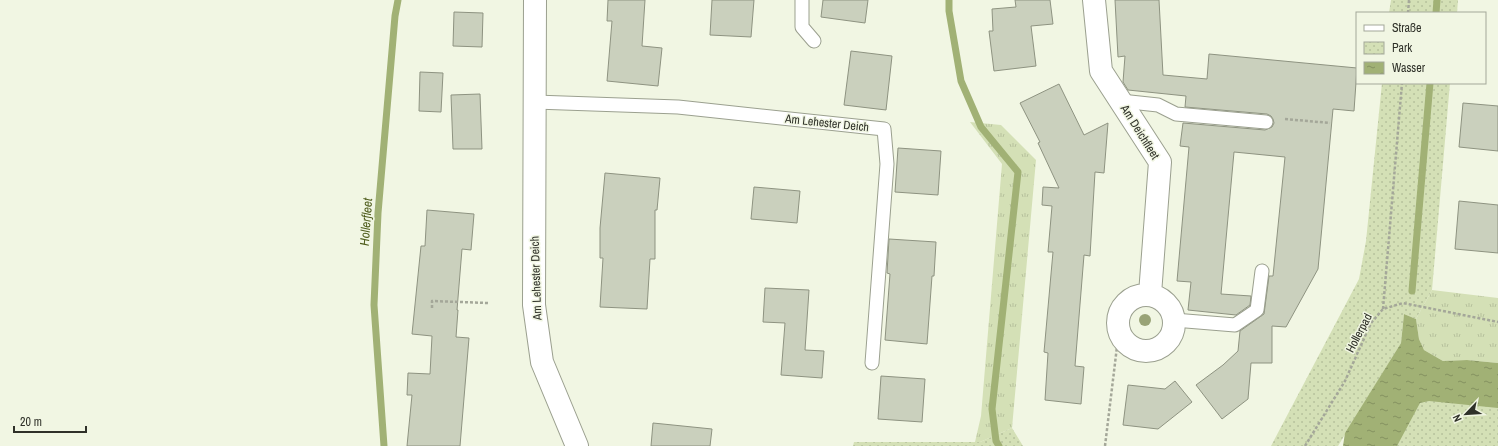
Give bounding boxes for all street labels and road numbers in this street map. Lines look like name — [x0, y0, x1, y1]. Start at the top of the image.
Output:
street label: Am Deichfleet — [1116, 101, 1163, 163]
street label: Am Lehester Deich — [783, 111, 870, 135]
street label: Am Lehester Deich — [527, 236, 545, 321]
street label: Hollerpad — [1342, 311, 1376, 355]

